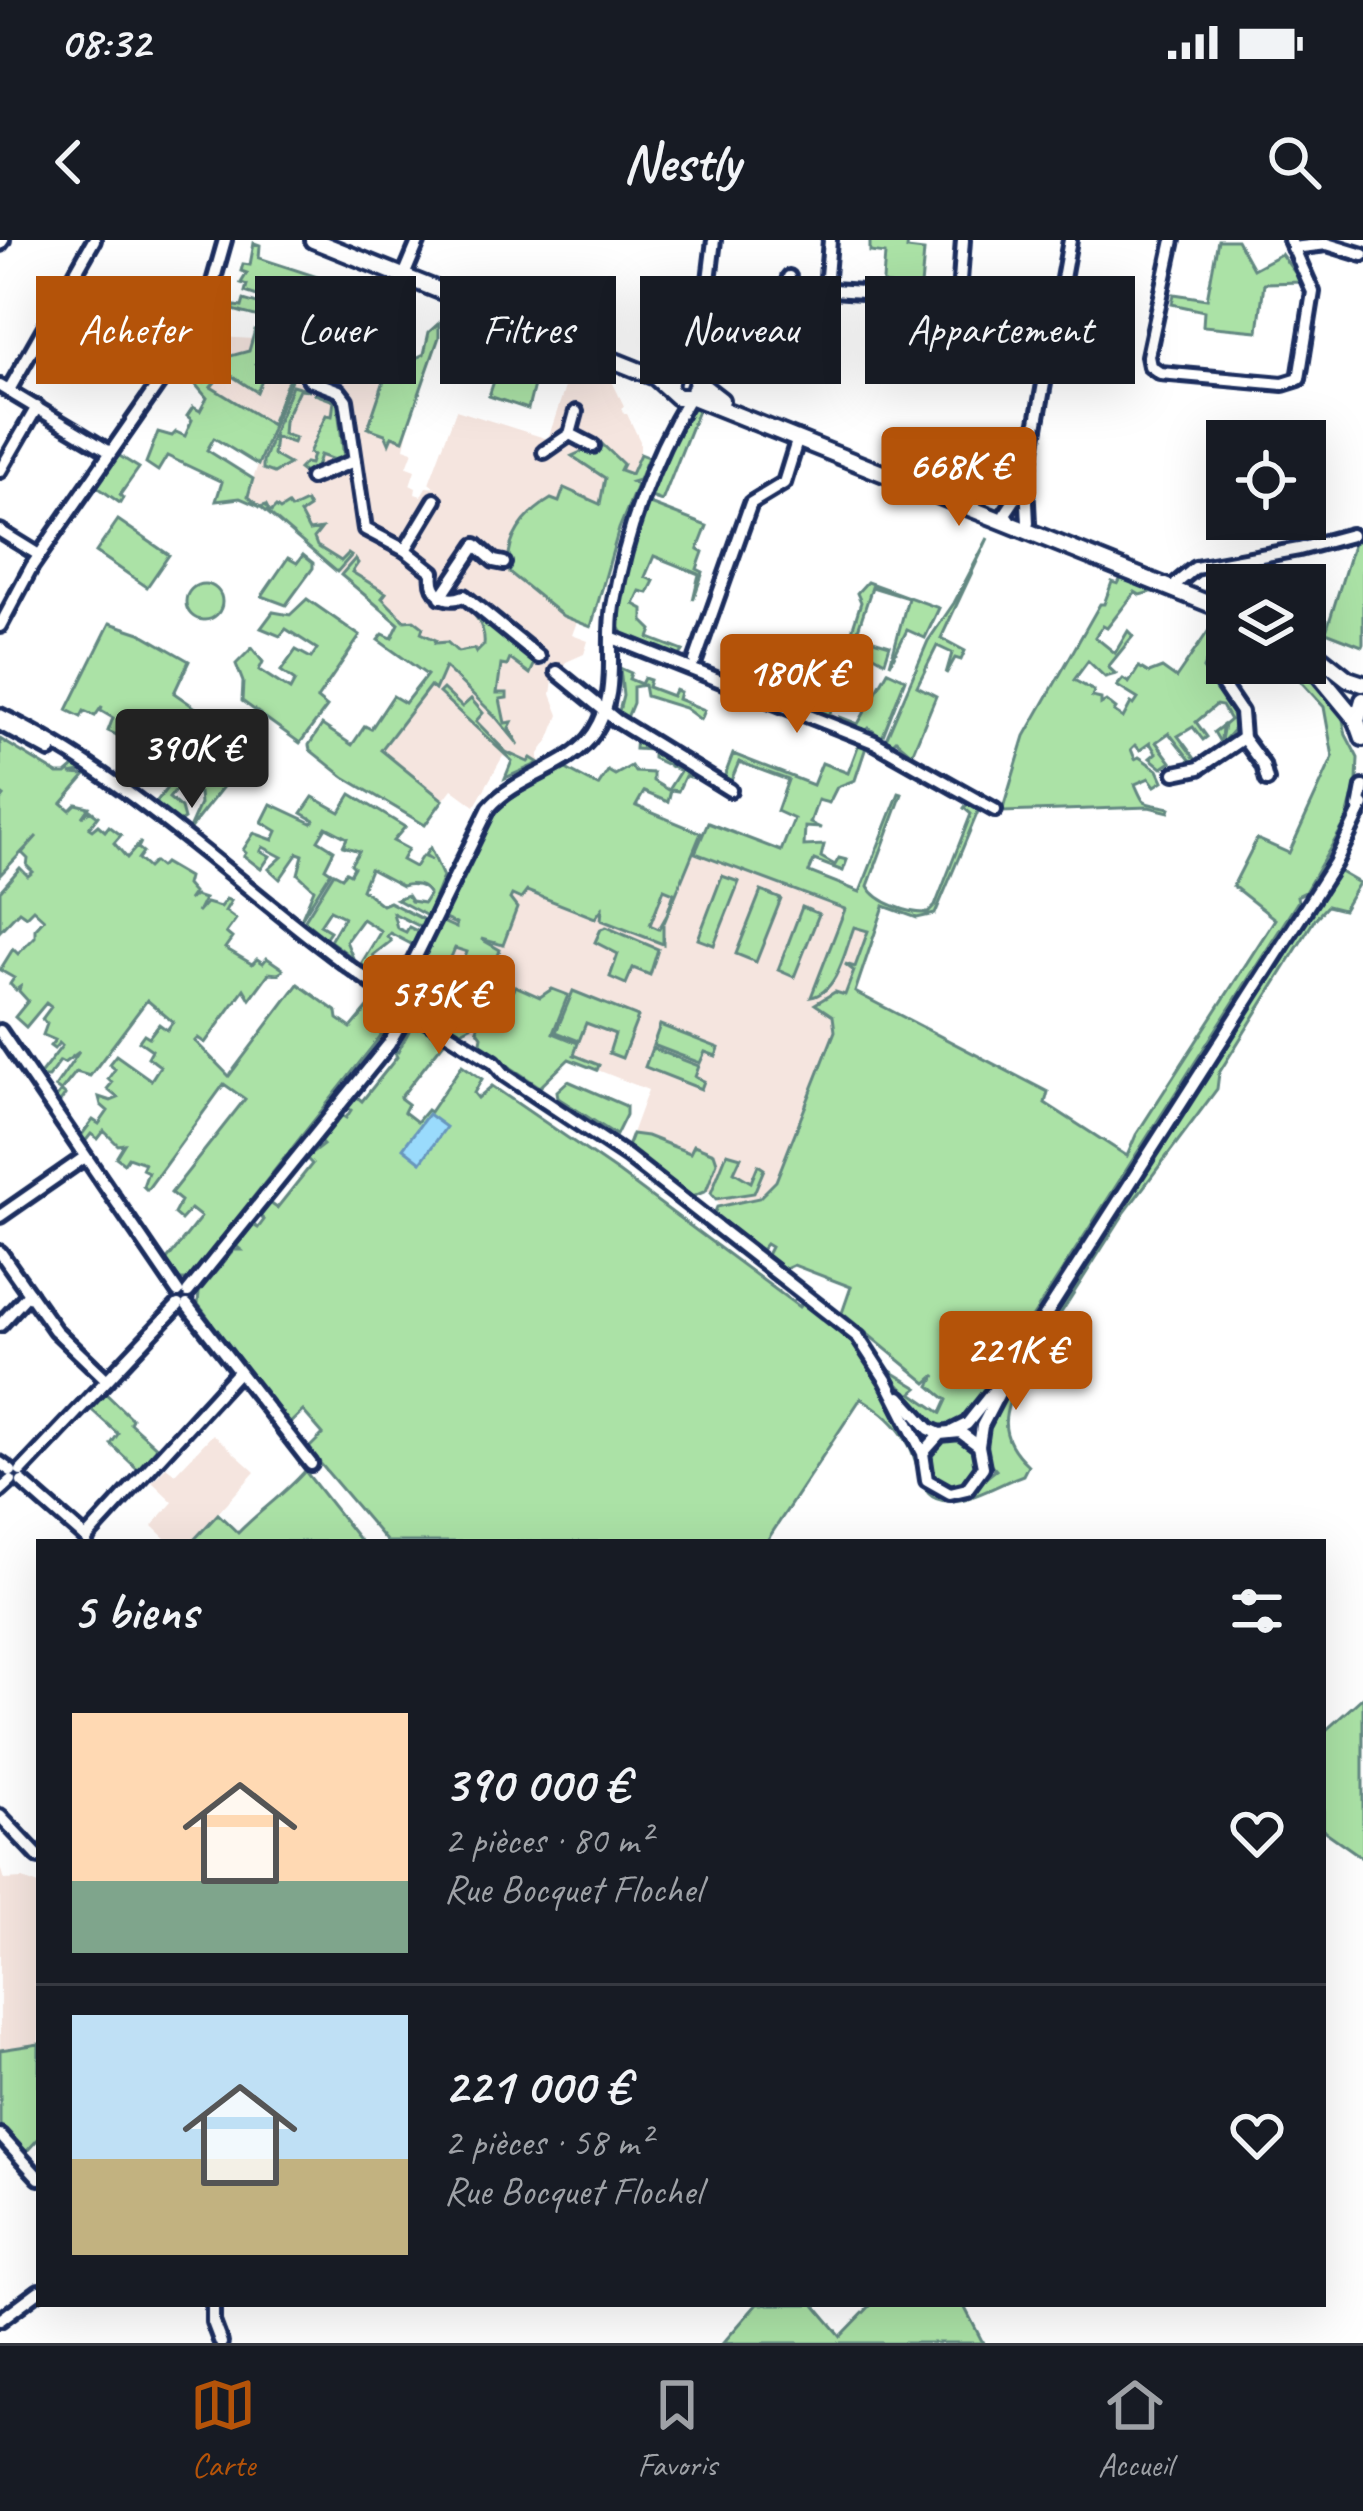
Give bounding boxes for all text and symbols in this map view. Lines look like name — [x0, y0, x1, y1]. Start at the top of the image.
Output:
text: 08:32 — [60, 14, 150, 71]
text: Nestly — [623, 128, 740, 196]
icon: back — [36, 129, 102, 195]
icon: search — [1261, 129, 1327, 195]
chip: Acheter — [36, 276, 231, 384]
chip: Louer — [255, 276, 416, 384]
chip: Filtres — [440, 276, 616, 384]
chip: Nouveau — [640, 276, 841, 384]
chip: Appartement — [865, 276, 1135, 384]
map controls — [1206, 420, 1326, 684]
button: locate — [1206, 420, 1326, 540]
pin: 668K € — [861, 427, 1057, 529]
text: 668K € — [908, 441, 1010, 490]
button: layers — [1206, 564, 1326, 684]
pin: 180K € — [699, 634, 895, 736]
text: 180K € — [747, 648, 847, 697]
pin: 390K € — [94, 709, 290, 811]
text: 390K € — [143, 723, 241, 772]
pin: 575K € — [341, 955, 537, 1057]
text: 575K € — [390, 969, 488, 1018]
pin: 221K € — [918, 1311, 1114, 1413]
text: 221K € — [966, 1325, 1066, 1374]
icon: filters — [1224, 1578, 1290, 1644]
text: 5 biens — [72, 1579, 197, 1643]
text: 390 000 € — [444, 1752, 629, 1816]
icon: home — [168, 1761, 312, 1905]
icon: heart — [1224, 1800, 1290, 1866]
text: 2 pièces · 80 m² — [444, 1816, 651, 1865]
text: Rue Bocquet Flochel — [444, 1865, 702, 1914]
text: 221 000 € — [444, 2054, 629, 2118]
icon: home — [168, 2063, 312, 2207]
icon: heart — [1224, 2102, 1290, 2168]
text: 2 pièces · 58 m² — [444, 2118, 651, 2167]
text: Rue Bocquet Flochel — [444, 2167, 702, 2216]
tab: Carte — [190, 2372, 256, 2486]
tab: Favoris — [637, 2372, 717, 2486]
tab: Accueil — [1098, 2372, 1173, 2486]

